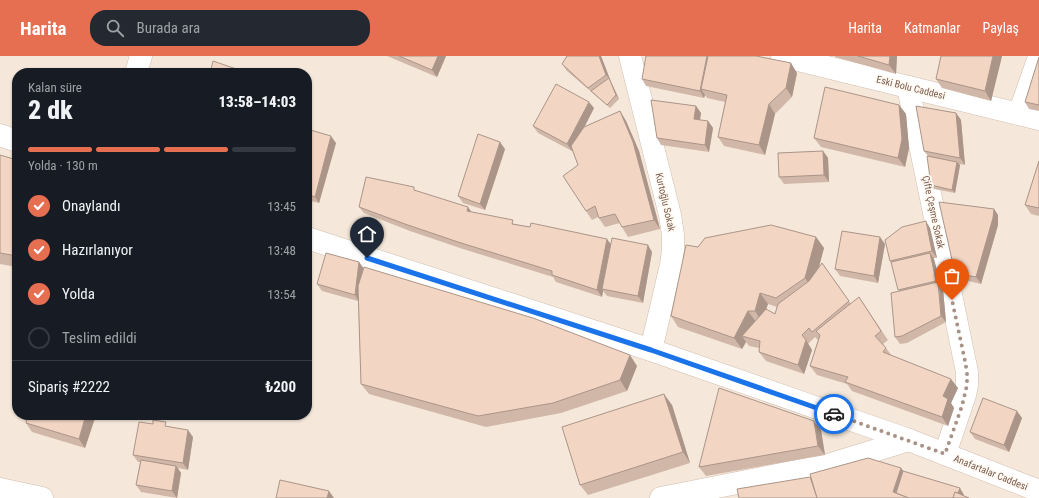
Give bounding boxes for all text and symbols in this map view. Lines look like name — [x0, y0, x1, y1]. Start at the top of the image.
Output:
search box — [90, 10, 370, 46]
text: Harita — [20, 17, 66, 40]
icon: search — [104, 17, 126, 39]
text: Burada ara — [136, 19, 200, 37]
text: Harita — [848, 20, 882, 36]
text: Katmanlar — [904, 20, 961, 36]
text: Paylaş — [983, 20, 1019, 36]
street label: Eski Bolu Caddesi — [875, 74, 946, 101]
text: Kalan süre — [28, 80, 82, 95]
text: 13:58–14:03 — [218, 93, 296, 111]
text: 2 dk — [28, 95, 73, 125]
text: Yolda · 130 m — [28, 158, 98, 173]
street label: Kurtoğlu Sokak — [653, 172, 678, 233]
street label: Çifte Çeşme Sokak — [920, 175, 947, 250]
icon: check — [28, 195, 50, 217]
text: Onaylandı — [62, 197, 120, 215]
text: 13:45 — [267, 199, 296, 214]
pin — [350, 217, 384, 258]
icon: home — [356, 223, 378, 245]
icon: check — [28, 239, 50, 261]
text: Hazırlanıyor — [62, 241, 133, 259]
text: 13:48 — [267, 243, 296, 258]
pin — [935, 259, 969, 300]
icon: bag — [941, 265, 963, 287]
icon: check — [28, 283, 50, 305]
text: Yolda — [62, 285, 95, 303]
text: 13:54 — [267, 287, 296, 302]
text: Teslim edildi — [62, 329, 137, 347]
text: Sipariş #2222 — [28, 378, 110, 396]
text: ₺200 — [265, 378, 296, 396]
courier — [814, 394, 854, 434]
icon: car — [823, 403, 845, 425]
street label: Anafartalar Caddesi — [952, 453, 1029, 492]

